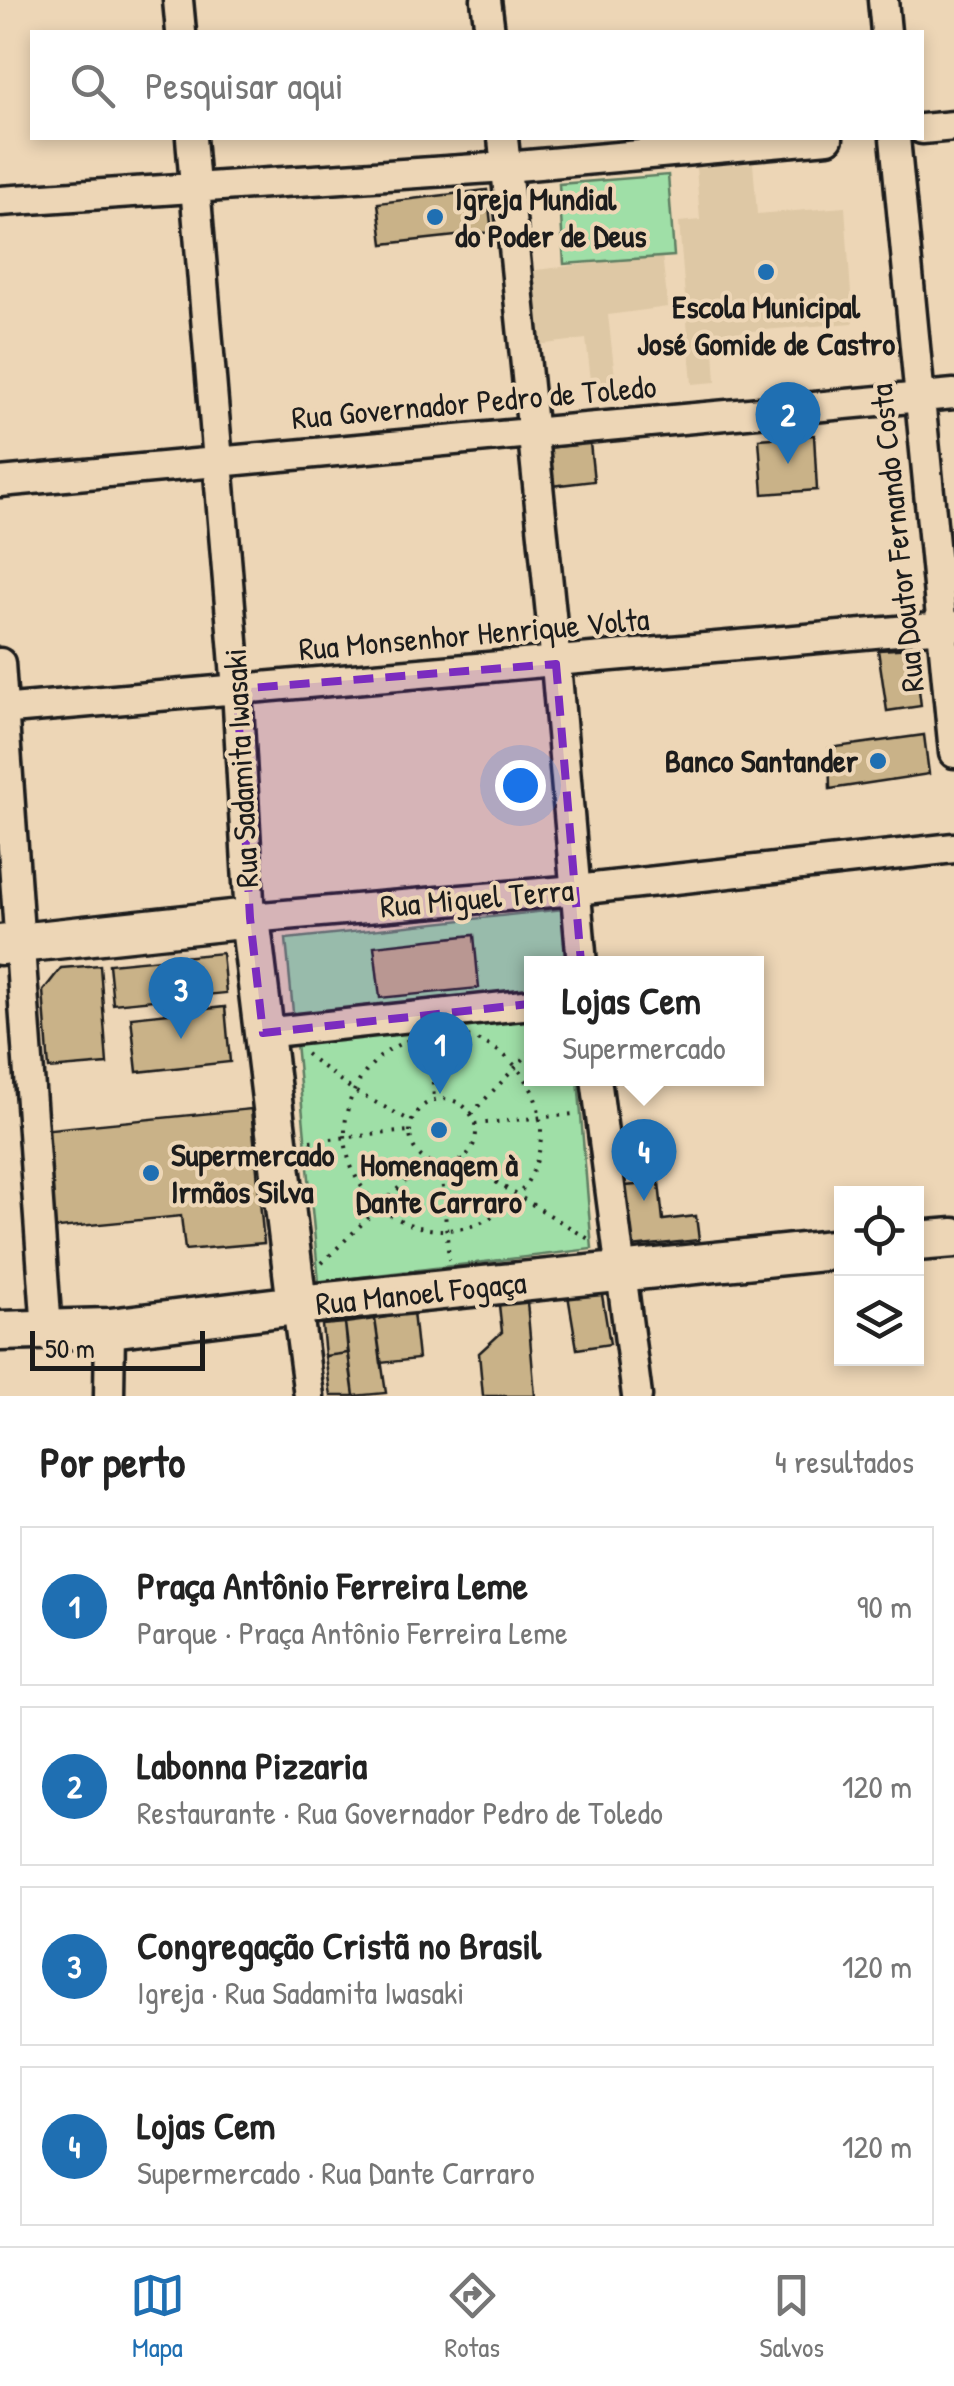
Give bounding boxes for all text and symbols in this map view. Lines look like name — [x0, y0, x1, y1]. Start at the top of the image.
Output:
search box — [30, 30, 924, 140]
icon: search — [65, 58, 120, 113]
text: Pesquisar aqui — [145, 59, 343, 111]
place label: Igreja Mundial do Poder de Deus — [455, 177, 647, 257]
marker: Igreja Mundial do Poder de Deus — [424, 206, 446, 228]
marker: Escola Municipal José Gomide de Castro — [755, 261, 777, 283]
place label: Escola Municipal José Gomide de Castro — [637, 285, 895, 365]
street label: Rua Governador Pedro de Toledo — [290, 364, 658, 439]
pin: 2 — [756, 382, 820, 464]
street label: Rua Doutor Fernando Costa — [859, 382, 934, 694]
street label: Rua Monsenhor Henrique Volta — [297, 597, 651, 670]
street label: Rua Sadamita Iwasaki — [213, 647, 268, 889]
place label: Banco Santander — [665, 739, 859, 782]
marker: Banco Santander — [867, 750, 889, 772]
your location — [495, 760, 546, 811]
street label: Rua Miguel Terra — [378, 868, 575, 927]
pin: 3 — [148, 956, 214, 1039]
popup — [524, 956, 764, 1086]
text: Lojas Cem — [562, 974, 701, 1026]
pin: 1 — [408, 1012, 472, 1094]
text: Supermercado — [562, 1026, 726, 1069]
pin: 4 — [612, 1118, 676, 1201]
marker: Homenagem à Dante Carraro — [428, 1119, 450, 1141]
place label: Supermercado Irmãos Silva — [171, 1133, 334, 1213]
place label: Homenagem à Dante Carraro — [356, 1143, 522, 1223]
marker: Supermercado Irmãos Silva — [140, 1162, 162, 1184]
map controls — [834, 1186, 924, 1366]
button: locate — [834, 1186, 924, 1276]
street label: Rua Manoel Fogaça — [314, 1260, 528, 1325]
button: layers — [834, 1276, 924, 1366]
scale bar — [30, 1326, 205, 1370]
text: 50 m — [45, 1329, 95, 1367]
text: Por perto — [40, 1433, 185, 1490]
text: 4 resultados — [775, 1440, 914, 1483]
text: Praça Antônio Ferreira Leme — [137, 1559, 528, 1611]
text: 1 — [69, 1585, 80, 1628]
text: 90 m — [857, 1585, 912, 1628]
text: Parque · Praça Antônio Ferreira Leme — [137, 1611, 568, 1654]
text: Labonna Pizzaria — [137, 1739, 367, 1791]
text: 2 — [67, 1765, 82, 1808]
text: 120 m — [842, 1765, 912, 1808]
text: Restaurante · Rua Governador Pedro de Toledo — [137, 1791, 663, 1834]
text: Congregação Cristã no Brasil — [137, 1919, 541, 1971]
text: 3 — [67, 1945, 82, 1988]
text: 120 m — [842, 1945, 912, 1988]
text: Igreja · Rua Sadamita Iwasaki — [137, 1971, 465, 2014]
text: Lojas Cem — [137, 2099, 275, 2151]
text: 4 — [68, 2125, 81, 2168]
text: 120 m — [842, 2125, 912, 2168]
text: Supermercado · Rua Dante Carraro — [137, 2151, 535, 2194]
tab: Mapa — [130, 2268, 185, 2366]
tab: Rotas — [445, 2268, 500, 2366]
tab: Salvos — [760, 2268, 824, 2366]

